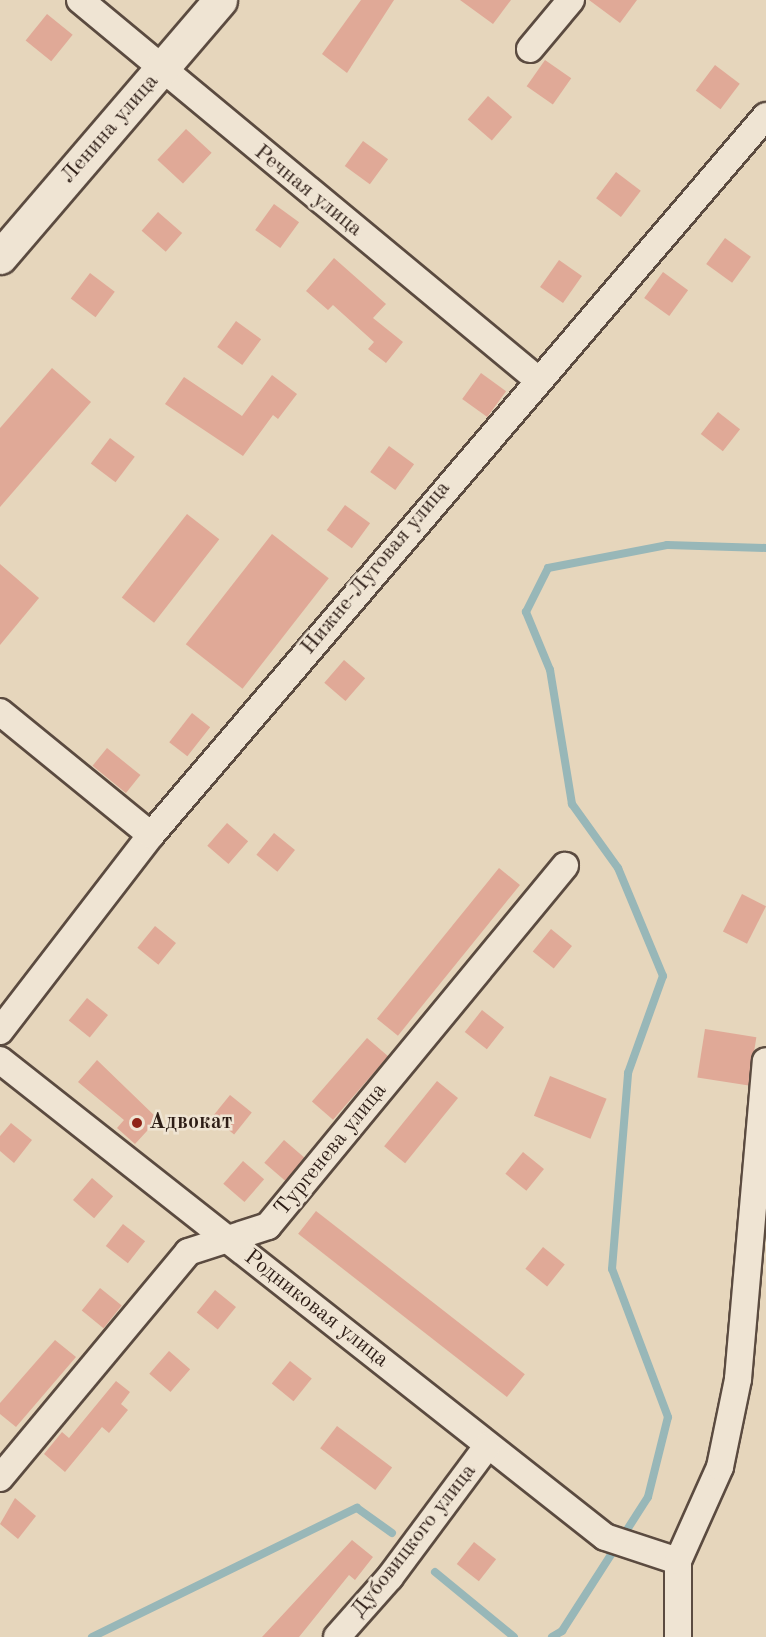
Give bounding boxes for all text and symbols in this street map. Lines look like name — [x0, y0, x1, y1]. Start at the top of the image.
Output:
street label: Ленина улица — [55, 69, 165, 189]
street label: Речная улица — [249, 139, 367, 243]
street label: Нижне-Луговая улица — [296, 476, 456, 660]
street label: Тургенева улица — [269, 1078, 393, 1222]
place label: Адвокат — [149, 1110, 232, 1136]
marker: Адвокат — [130, 1116, 144, 1130]
street label: Родниковая улица — [239, 1244, 393, 1374]
street label: Дубовицкого улица — [346, 1459, 482, 1623]

